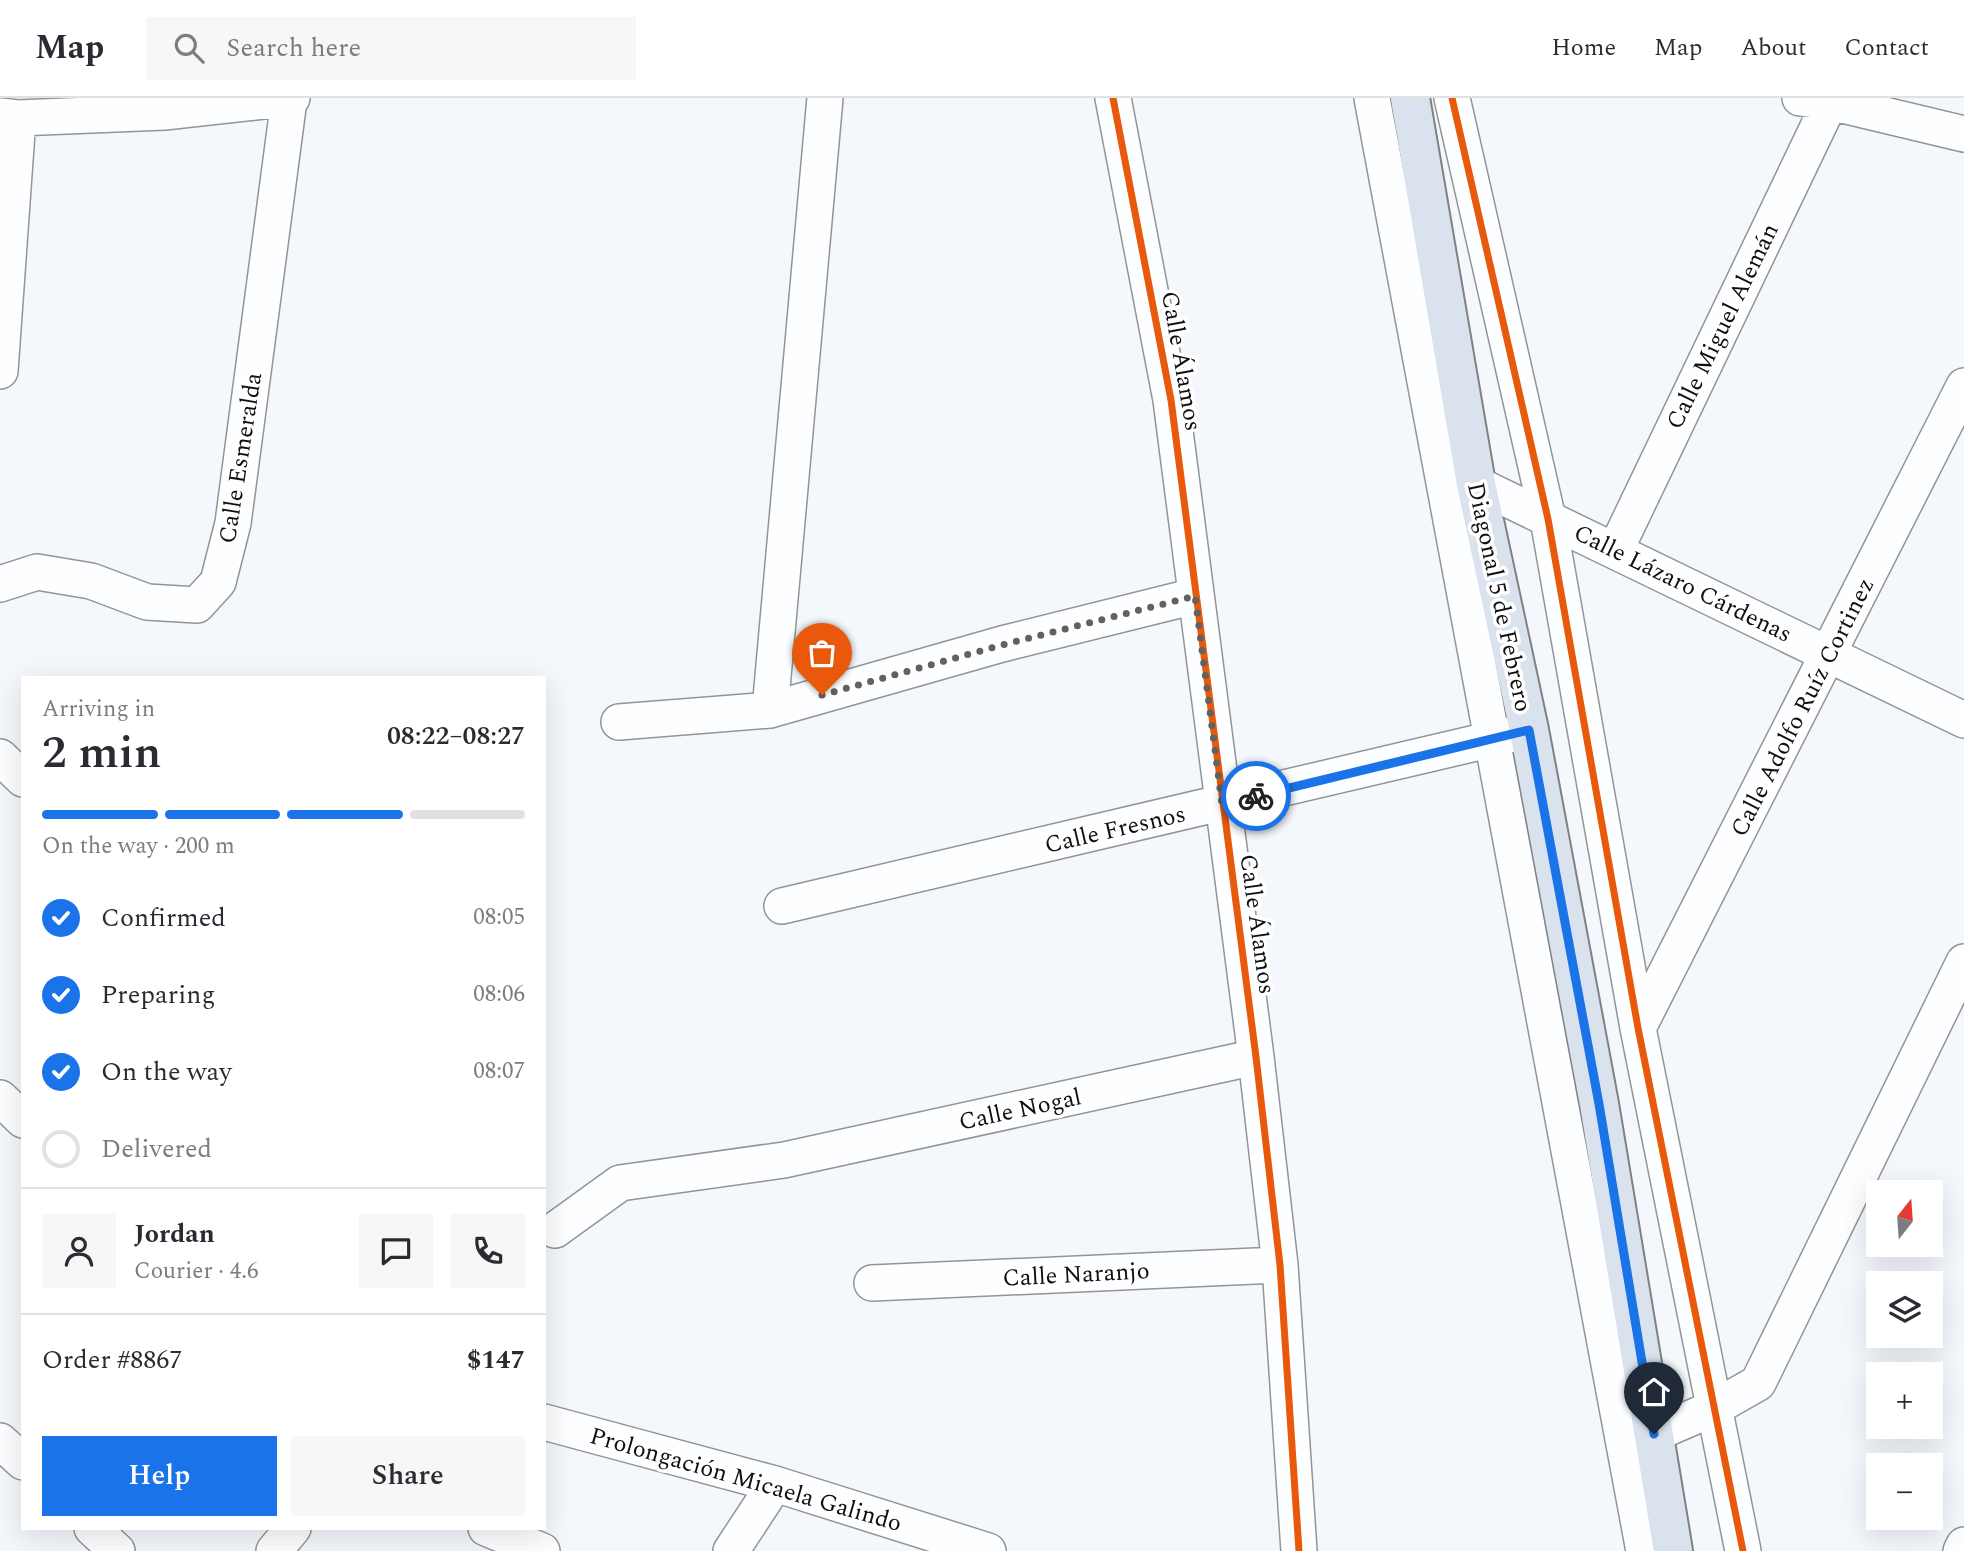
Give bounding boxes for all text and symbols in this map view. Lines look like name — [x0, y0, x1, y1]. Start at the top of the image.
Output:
search box — [146, 17, 636, 80]
text: Map — [35, 23, 104, 73]
text: Search here — [226, 28, 361, 68]
icon: search — [170, 29, 208, 67]
text: Home — [1551, 30, 1616, 66]
text: Map — [1654, 30, 1702, 66]
text: About — [1740, 30, 1806, 66]
text: Contact — [1844, 30, 1929, 66]
street label: Calle Miguel Alemán — [1657, 217, 1788, 436]
street label: Calle Álamos — [1151, 288, 1211, 434]
street label: Calle Esmeralda — [210, 370, 272, 546]
street label: Diagonal 5 de Febrero — [1457, 479, 1541, 715]
street label: Calle Lázaro Cárdenas — [1567, 515, 1798, 652]
street label: Calle Adolfo Ruíz Cortinez — [1722, 572, 1884, 843]
pin — [792, 623, 852, 695]
icon: bag — [803, 634, 841, 672]
text: Arriving in — [42, 692, 155, 727]
text: 08:22–08:27 — [387, 716, 525, 756]
text: 2 min — [42, 718, 161, 788]
courier — [1221, 761, 1291, 831]
icon: bike — [1237, 777, 1275, 815]
street label: Calle Fresnos — [1041, 796, 1189, 864]
text: On the way · 200 m — [42, 829, 235, 864]
street label: Calle Álamos — [1229, 852, 1285, 997]
text: Confirmed — [101, 898, 226, 938]
icon: check — [42, 899, 80, 937]
text: 08:05 — [473, 900, 525, 935]
text: Preparing — [101, 975, 215, 1015]
icon: check — [42, 976, 80, 1014]
text: 08:06 — [473, 977, 525, 1012]
text: On the way — [101, 1052, 232, 1092]
icon: check — [42, 1053, 80, 1091]
text: 08:07 — [473, 1054, 525, 1089]
street label: Calle Nogal — [956, 1079, 1085, 1141]
text: Delivered — [101, 1129, 212, 1169]
north arrow — [1866, 1180, 1942, 1256]
map controls — [1866, 1180, 1943, 1530]
button: person — [42, 1214, 116, 1288]
text: Jordan — [134, 1214, 215, 1254]
button: chat — [359, 1214, 433, 1288]
button: phone — [451, 1214, 525, 1288]
street label: Calle Naranjo — [1002, 1253, 1151, 1297]
text: Courier · 4.6 — [134, 1254, 259, 1289]
button: layers — [1866, 1271, 1943, 1348]
text: Order #8867 — [42, 1340, 182, 1380]
text: $147 — [467, 1340, 525, 1380]
pin — [1624, 1362, 1684, 1434]
button: + — [1866, 1362, 1943, 1439]
icon: home — [1635, 1373, 1673, 1411]
street label: Prolongación Micaela Galindo — [585, 1418, 906, 1542]
button: Help — [42, 1436, 277, 1516]
button: Share — [291, 1436, 525, 1516]
button: − — [1866, 1453, 1943, 1530]

